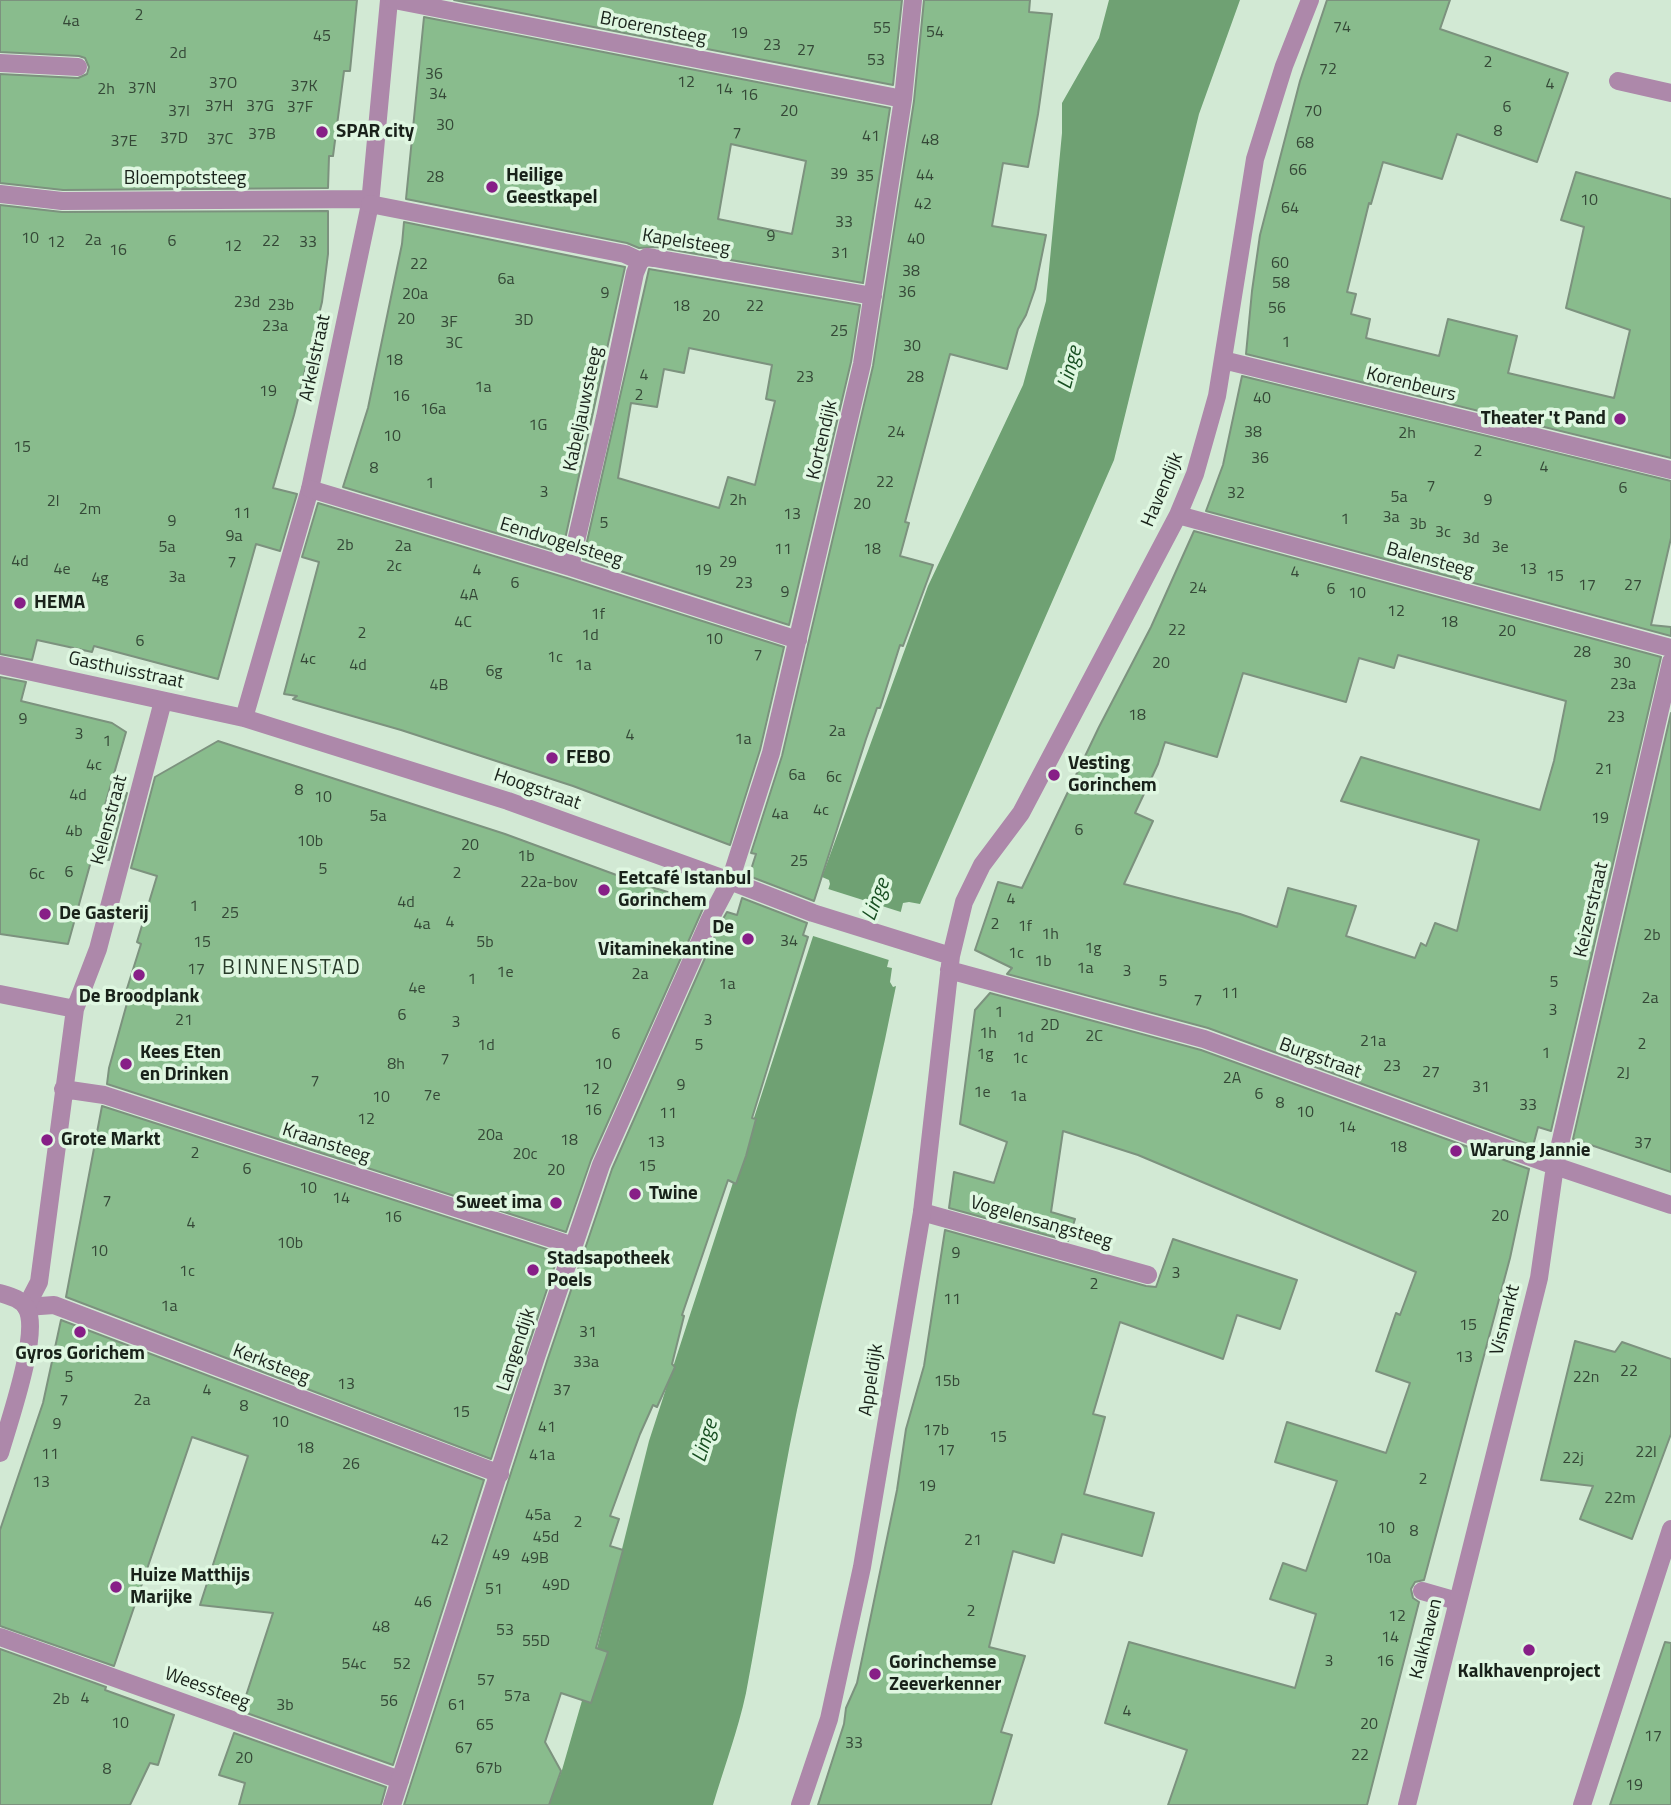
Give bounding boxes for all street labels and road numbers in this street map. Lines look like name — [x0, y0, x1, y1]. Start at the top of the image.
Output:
street label: Broerensteeg — [598, 7, 708, 51]
street label: Bloempotsteeg — [124, 168, 246, 190]
street label: Kapelsteeg — [640, 225, 732, 261]
street label: Arkelstraat — [296, 312, 336, 404]
street label: Kabeljauwsteeg — [560, 345, 608, 473]
street label: Korenbeurs — [1364, 363, 1458, 407]
street label: Kortendijk — [803, 398, 843, 482]
street label: Havendijk — [1137, 449, 1189, 531]
street label: Eendvogelsteeg — [497, 513, 625, 573]
street label: Balensteeg — [1384, 538, 1476, 584]
street label: Gasthuisstraat — [66, 648, 186, 694]
street label: Hoogstraat — [491, 765, 583, 815]
street label: Kelenstraat — [87, 773, 133, 867]
street label: Keizerstraat — [1570, 860, 1614, 960]
street label: Burgstraat — [1276, 1034, 1364, 1084]
street label: Kraansteeg — [279, 1119, 373, 1169]
street label: Vogelensangsteeg — [967, 1192, 1115, 1254]
street label: Vismarkt — [1486, 1282, 1526, 1358]
street label: Langendijk — [493, 1306, 541, 1394]
street label: Kerksteeg — [229, 1340, 313, 1390]
street label: Appeldijk — [855, 1342, 889, 1418]
street label: Kalkhaven — [1406, 1596, 1448, 1682]
street label: Weessteeg — [161, 1663, 253, 1715]

